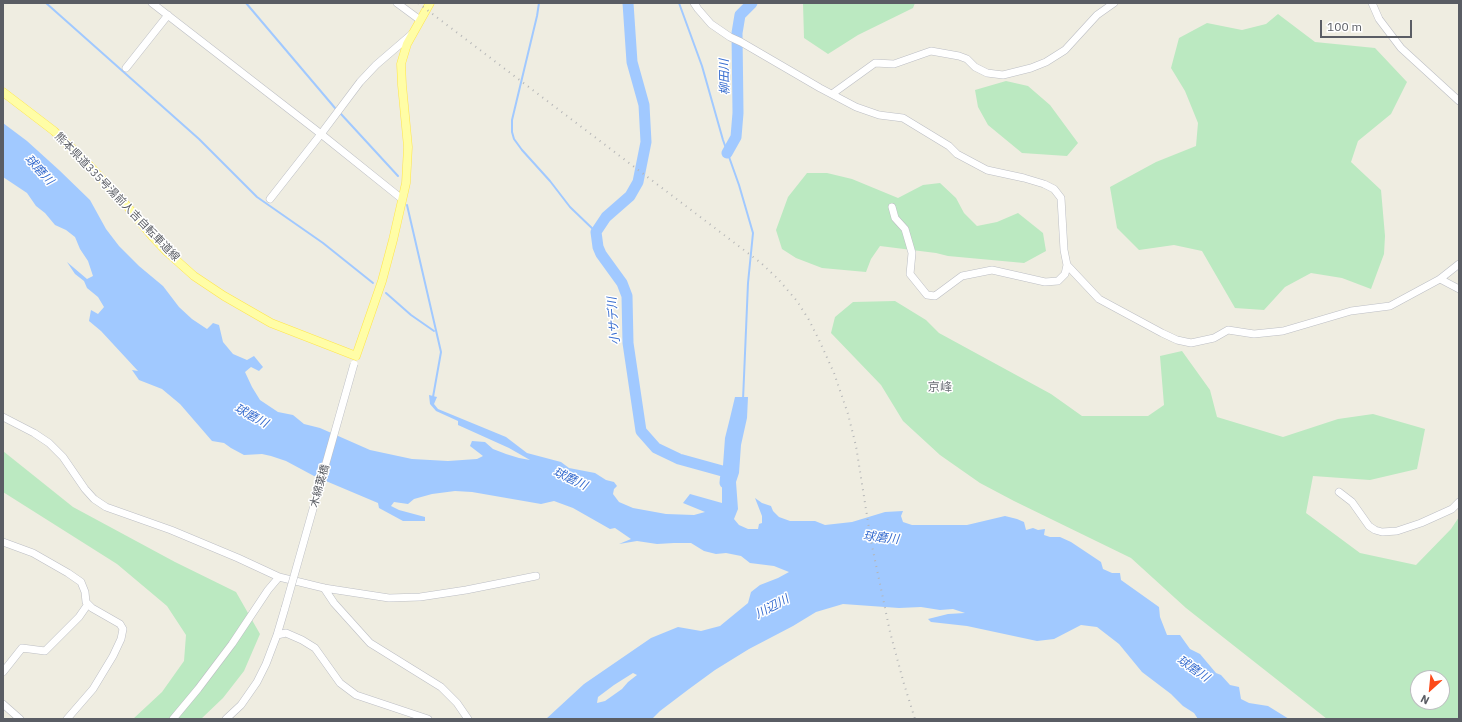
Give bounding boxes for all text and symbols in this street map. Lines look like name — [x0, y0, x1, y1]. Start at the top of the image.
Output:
scale bar — [1322, 12, 1414, 38]
text: 100 m — [1327, 19, 1362, 34]
water label: 柳田川 — [717, 59, 733, 95]
street label: 熊本県道335号湯前人吉自転車道線 — [52, 130, 182, 264]
water label: 球磨川 — [21, 152, 57, 188]
water label: 小サデ川 — [605, 297, 623, 345]
district label: 京峰 — [928, 381, 952, 395]
water label: 球磨川 — [232, 401, 270, 431]
street label: 木綿葉橋 — [308, 463, 332, 509]
water label: 球磨川 — [551, 465, 589, 493]
water label: 球磨川 — [862, 529, 900, 547]
water label: 川辺川 — [753, 592, 791, 622]
water label: 球磨川 — [1174, 653, 1212, 685]
north arrow — [1410, 670, 1450, 710]
text: N — [1418, 692, 1432, 708]

